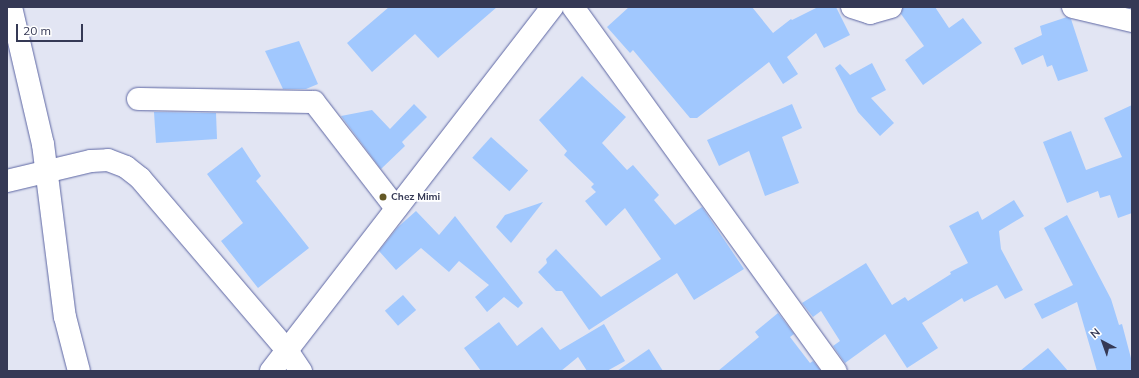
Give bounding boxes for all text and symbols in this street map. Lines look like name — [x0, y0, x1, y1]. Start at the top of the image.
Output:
scale bar — [18, 16, 85, 42]
text: 20 m — [23, 23, 51, 38]
place label: Chez Mimi — [391, 191, 440, 203]
marker: Chez Mimi — [378, 192, 388, 202]
north arrow — [1083, 322, 1123, 362]
text: N — [1087, 325, 1103, 341]

